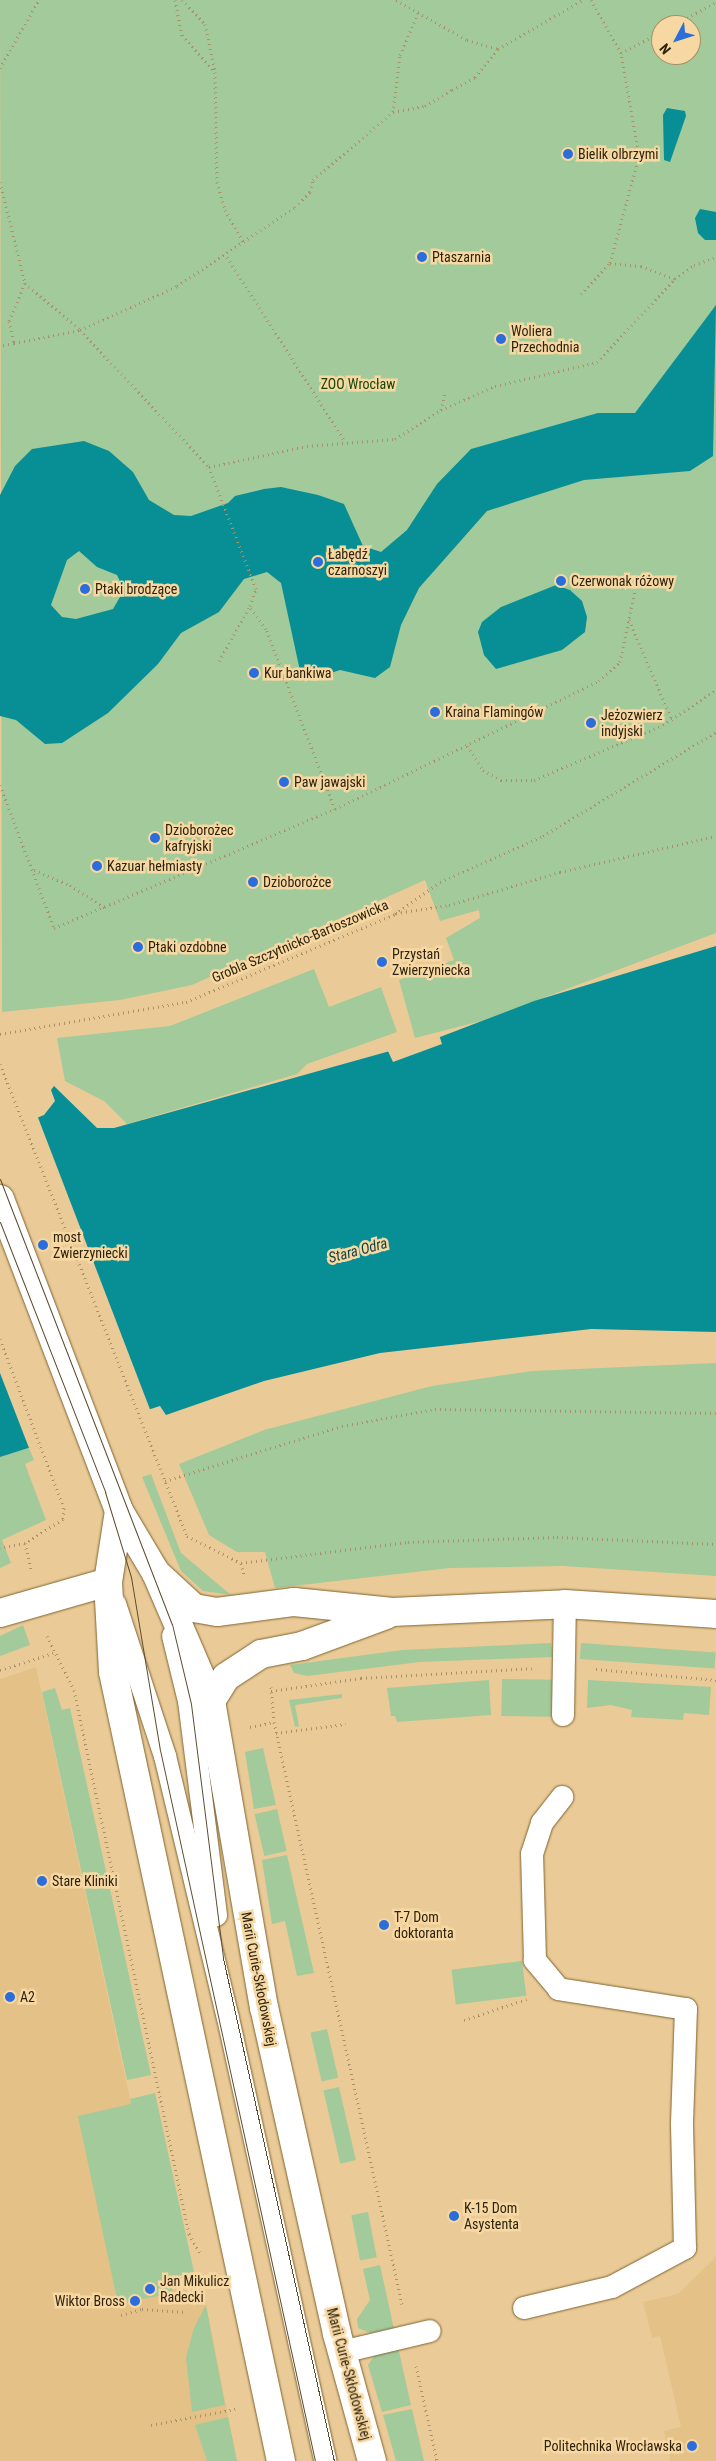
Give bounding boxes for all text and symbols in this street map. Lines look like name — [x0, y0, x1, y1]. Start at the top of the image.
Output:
north arrow — [651, 15, 701, 65]
text: N — [656, 41, 674, 57]
place label: Bielik olbrzymi — [578, 146, 659, 162]
marker: Bielik olbrzymi — [562, 148, 574, 160]
place label: Ptaszarnia — [432, 249, 491, 265]
marker: Ptaszarnia — [416, 251, 428, 263]
place label: Woliera Przechodnia — [511, 323, 580, 356]
marker: Woliera Przechodnia — [495, 333, 507, 345]
park label: ZOO Wrocław — [321, 376, 395, 392]
place label: Łabędź czarnoszyi — [328, 546, 387, 578]
marker: Łabędź czarnoszyi — [312, 556, 324, 568]
place label: Czerwonak różowy — [571, 573, 674, 589]
marker: Czerwonak różowy — [555, 575, 567, 587]
place label: Ptaki brodzące — [95, 581, 177, 597]
marker: Ptaki brodzące — [79, 583, 91, 595]
place label: Kur bankiwa — [264, 665, 331, 681]
marker: Kur bankiwa — [248, 667, 260, 679]
place label: Kraina Flamingów — [445, 704, 543, 720]
marker: Kraina Flamingów — [429, 706, 441, 718]
place label: Jeżozwierz indyjski — [601, 707, 663, 740]
marker: Jeżozwierz indyjski — [585, 717, 597, 729]
place label: Paw jawajski — [294, 774, 365, 790]
marker: Paw jawajski — [278, 776, 290, 788]
place label: Dzioborożec kafryjski — [165, 822, 233, 854]
marker: Dzioborożec kafryjski — [149, 832, 161, 844]
place label: Kazuar hełmiasty — [107, 858, 202, 874]
marker: Kazuar hełmiasty — [91, 860, 103, 872]
place label: Dzioborożce — [263, 874, 331, 890]
marker: Dzioborożce — [247, 876, 259, 888]
street label: Grobla Szczytnicko-Bartoszowicka — [209, 896, 391, 986]
place label: Ptaki ozdobne — [148, 939, 227, 955]
marker: Ptaki ozdobne — [132, 941, 144, 953]
place label: Przystań Zwierzyniecka — [392, 946, 470, 979]
marker: Przystań Zwierzyniecka — [376, 956, 388, 968]
place label: most Zwierzyniecki — [53, 1229, 128, 1262]
water label: Stara Odra — [326, 1234, 390, 1268]
marker: most Zwierzyniecki — [37, 1239, 49, 1251]
place label: Stare Kliniki — [52, 1873, 118, 1889]
marker: Stare Kliniki — [36, 1875, 48, 1887]
place label: T-7 Dom doktoranta — [394, 1909, 454, 1941]
street label: Marii Curie-Skłodowskiej — [238, 1911, 280, 2047]
marker: T-7 Dom doktoranta — [378, 1919, 390, 1931]
place label: A2 — [20, 1989, 35, 2005]
marker: A2 — [4, 1991, 16, 2003]
place label: K-15 Dom Asystenta — [464, 2200, 519, 2232]
marker: K-15 Dom Asystenta — [448, 2210, 460, 2222]
place label: Jan Mikulicz Radecki — [160, 2273, 229, 2306]
marker: Jan Mikulicz Radecki — [144, 2283, 156, 2295]
place label: Wiktor Bross — [55, 2293, 125, 2309]
marker: Wiktor Bross — [129, 2295, 141, 2307]
street label: Marii Curie-Skłodowskiej — [323, 2306, 375, 2442]
place label: Politechnika Wrocławska — [544, 2438, 682, 2454]
marker: Politechnika Wrocławska — [686, 2440, 698, 2452]

